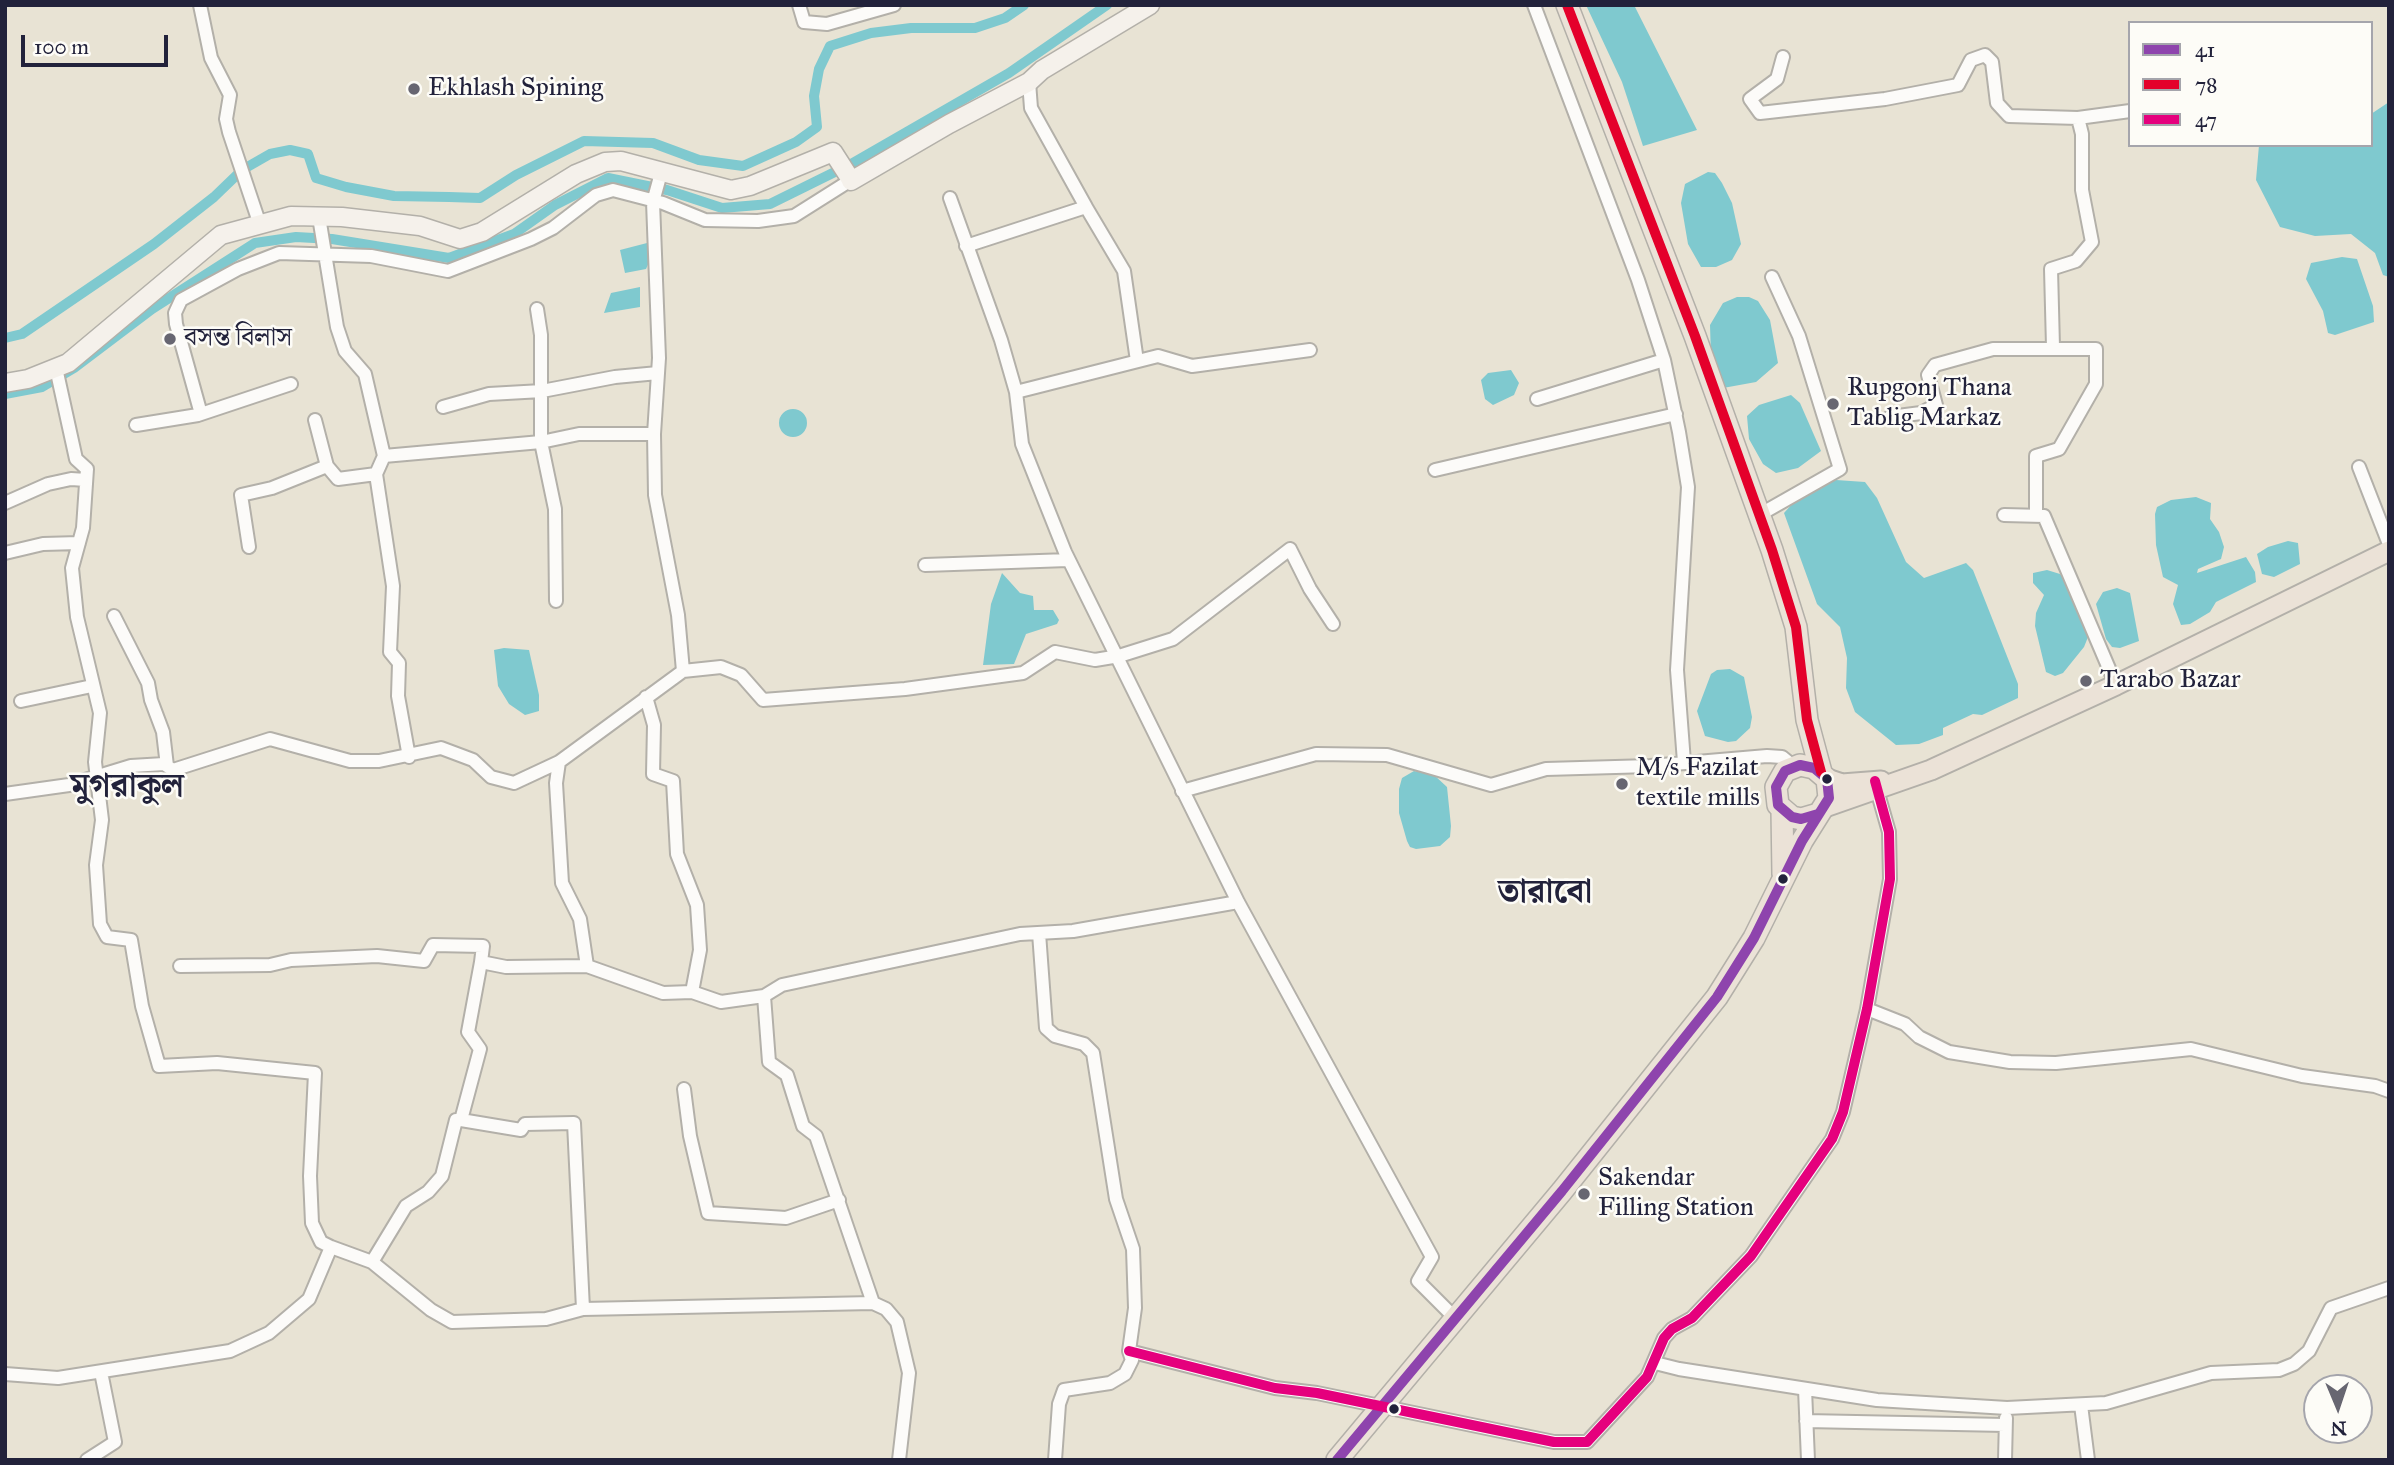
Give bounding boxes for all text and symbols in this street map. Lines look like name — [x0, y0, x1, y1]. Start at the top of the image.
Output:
scale bar — [24, 21, 172, 65]
legend — [2128, 21, 2373, 147]
text: 100 m — [34, 34, 89, 60]
text: 41 — [2195, 37, 2215, 63]
text: 78 — [2195, 72, 2217, 98]
place label: Ekhlash Spining — [428, 73, 603, 105]
marker: Ekhlash Spining — [406, 81, 422, 97]
text: 47 — [2195, 107, 2217, 133]
place label: বসন্ত বিলাস — [184, 323, 292, 355]
marker: বসন্ত বিলাস — [162, 331, 178, 347]
place label: Rupgonj Thana Tablig Markaz — [1847, 373, 2012, 434]
marker: Rupgonj Thana Tablig Markaz — [1825, 396, 1841, 412]
place label: Tarabo Bazar — [2100, 665, 2240, 697]
marker: Tarabo Bazar — [2078, 673, 2094, 689]
place label: M/s Fazilat textile mills — [1636, 753, 1760, 814]
district label: মুগরাকুল — [70, 768, 184, 808]
unlabelled marker — [1820, 772, 1834, 786]
marker: M/s Fazilat textile mills — [1614, 776, 1630, 792]
unlabelled marker — [1776, 872, 1790, 886]
district label: তারাবো — [1498, 874, 1592, 914]
place label: Sakendar Filling Station — [1598, 1163, 1754, 1224]
marker: Sakendar Filling Station — [1576, 1186, 1592, 1202]
north arrow — [2303, 1374, 2373, 1444]
unlabelled marker — [1387, 1402, 1401, 1416]
text: N — [2330, 1417, 2347, 1440]

